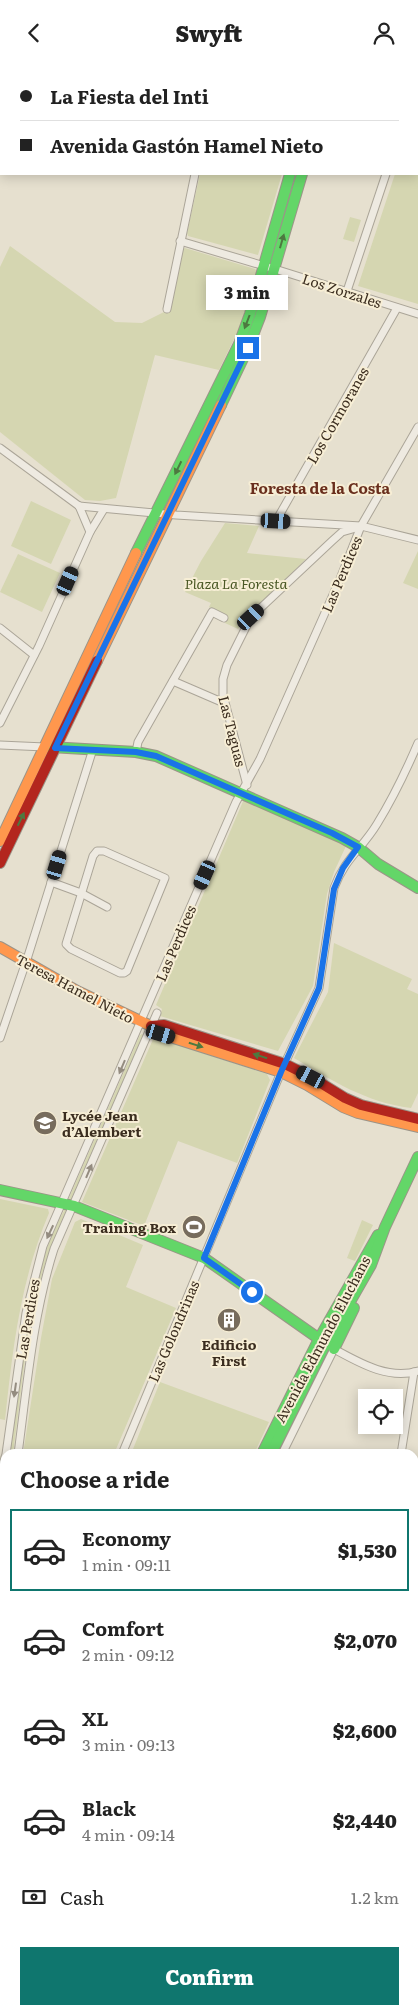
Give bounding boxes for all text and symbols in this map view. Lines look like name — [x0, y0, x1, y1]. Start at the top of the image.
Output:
text: Swyft — [176, 16, 242, 49]
icon: back — [20, 19, 48, 47]
icon: person — [370, 19, 398, 47]
text: La Fiesta del Inti — [50, 82, 209, 110]
text: Avenida Gastón Hamel Nieto — [50, 131, 323, 159]
one-way arrow — [279, 234, 287, 249]
street label: Los Zorzales — [300, 268, 384, 312]
callout: 3 min — [207, 275, 289, 311]
text: 3 min — [224, 280, 270, 304]
one-way arrow — [243, 314, 250, 329]
route end — [237, 337, 259, 359]
street label: Los Cormoranes — [301, 363, 373, 467]
one-way arrow — [174, 461, 182, 476]
district label: Foresta de la Costa — [250, 476, 391, 499]
car — [260, 513, 291, 529]
street label: Las Perdices — [316, 533, 366, 615]
car — [55, 564, 80, 598]
park label: Plaza La Foresta — [185, 573, 287, 593]
car — [234, 601, 267, 633]
street label: Las Taguas — [214, 693, 252, 769]
one-way arrow — [17, 812, 25, 826]
car — [45, 848, 68, 882]
car — [192, 858, 217, 892]
street label: Las Perdices — [150, 902, 200, 984]
street label: Teresa Hamel Nieto — [13, 948, 137, 1028]
car — [144, 1022, 177, 1046]
one-way arrow — [188, 1041, 203, 1049]
one-way arrow — [253, 1051, 268, 1059]
one-way arrow — [118, 1060, 126, 1074]
car — [294, 1064, 327, 1090]
place label: Lycée Jean d’Alembert — [62, 1105, 142, 1141]
school or university icon: Lycée Jean d’Alembert — [32, 1110, 58, 1136]
one-way arrow — [86, 1164, 94, 1178]
sports icon: Training Box — [181, 1214, 207, 1240]
place label: Training Box — [83, 1217, 177, 1237]
one-way arrow — [46, 1225, 54, 1239]
street label: Avenida Edmundo Eluchans — [269, 1252, 375, 1426]
street label: Las Perdices — [10, 1277, 44, 1361]
street label: Las Golondrinas — [143, 1277, 203, 1385]
route start — [241, 1281, 263, 1303]
building icon: Edificio First — [216, 1307, 242, 1333]
place label: Edificio First — [201, 1334, 257, 1370]
one-way arrow — [11, 1382, 19, 1398]
map controls — [358, 1389, 403, 1434]
button: locate — [358, 1389, 403, 1434]
text: Choose a ride — [20, 1462, 169, 1495]
text: Economy — [82, 1524, 171, 1552]
icon: car — [22, 1528, 67, 1573]
text: $1,530 — [338, 1536, 397, 1564]
text: 1 min · 09:11 — [82, 1552, 171, 1576]
text: Comfort — [82, 1614, 164, 1642]
icon: car — [22, 1618, 67, 1663]
text: $2,070 — [334, 1626, 397, 1654]
text: 2 min · 09:12 — [82, 1642, 174, 1666]
text: XL — [82, 1704, 109, 1732]
icon: car — [22, 1708, 67, 1753]
text: $2,600 — [333, 1716, 397, 1744]
text: 3 min · 09:13 — [82, 1732, 175, 1756]
text: Black — [82, 1794, 136, 1822]
icon: car — [22, 1798, 67, 1843]
text: $2,440 — [333, 1806, 397, 1834]
text: 4 min · 09:14 — [82, 1822, 175, 1846]
icon: cash — [20, 1883, 48, 1911]
text: Cash — [60, 1883, 104, 1911]
text: 1.2 km — [351, 1885, 399, 1909]
button: Confirm — [20, 1947, 399, 2005]

